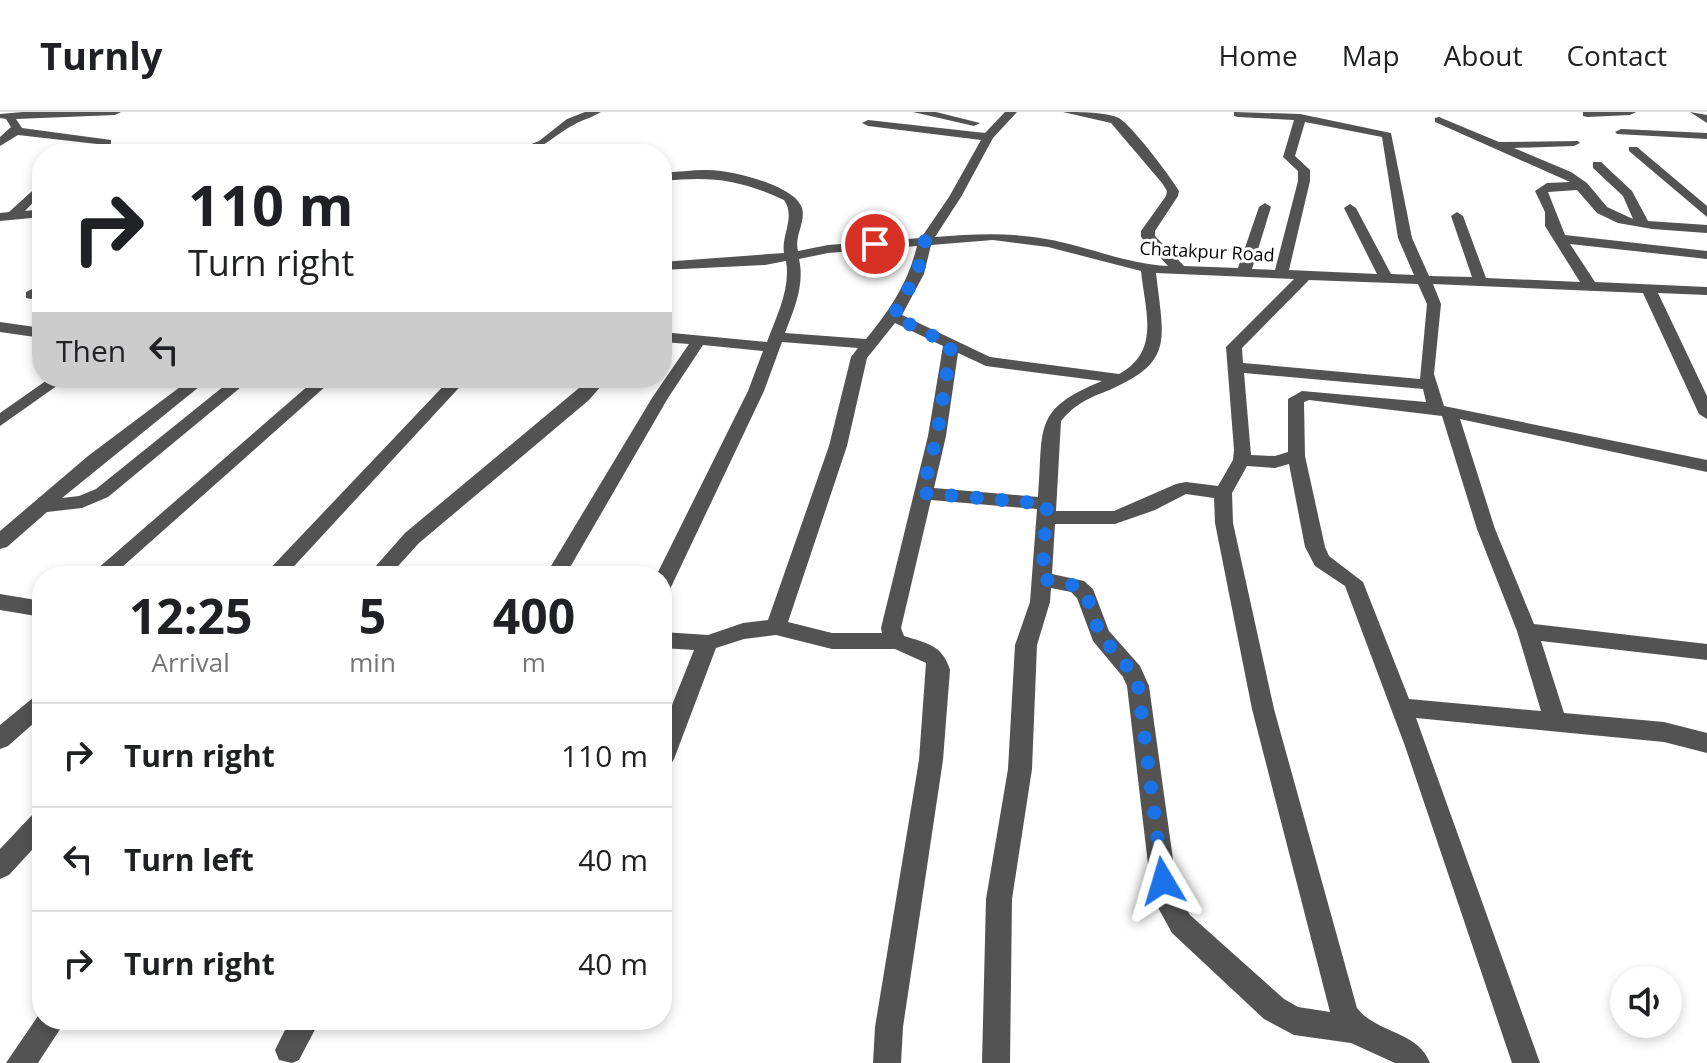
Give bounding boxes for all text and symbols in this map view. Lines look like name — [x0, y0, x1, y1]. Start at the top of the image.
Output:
text: Turnly — [40, 29, 162, 81]
text: Home — [1219, 36, 1298, 74]
text: Map — [1342, 36, 1400, 74]
text: About — [1444, 36, 1522, 74]
text: Contact — [1566, 36, 1667, 74]
text: 110 m — [188, 166, 354, 242]
icon: right — [56, 176, 160, 280]
pin — [841, 210, 909, 278]
icon: arrive — [853, 222, 897, 266]
street label: Chatakpur Road — [1139, 235, 1275, 267]
text: Turn right — [188, 238, 354, 287]
icon: left — [142, 328, 186, 372]
text: Then — [56, 330, 126, 371]
text: 12:25 — [129, 583, 252, 648]
text: 5 — [359, 583, 386, 648]
text: 400 — [493, 583, 575, 648]
text: Arrival — [151, 644, 230, 680]
text: min — [349, 644, 396, 680]
text: m — [522, 644, 546, 680]
icon: right — [56, 733, 100, 777]
text: Turn right — [124, 735, 275, 776]
text: 110 m — [561, 735, 648, 776]
icon: left — [56, 837, 100, 881]
text: Turn left — [124, 839, 254, 880]
text: 40 m — [578, 839, 648, 880]
position arrow — [1121, 839, 1205, 923]
icon: right — [56, 941, 100, 985]
text: Turn right — [124, 943, 275, 984]
text: 40 m — [578, 943, 648, 984]
map controls — [1610, 966, 1682, 1038]
button: sound — [1610, 966, 1682, 1038]

